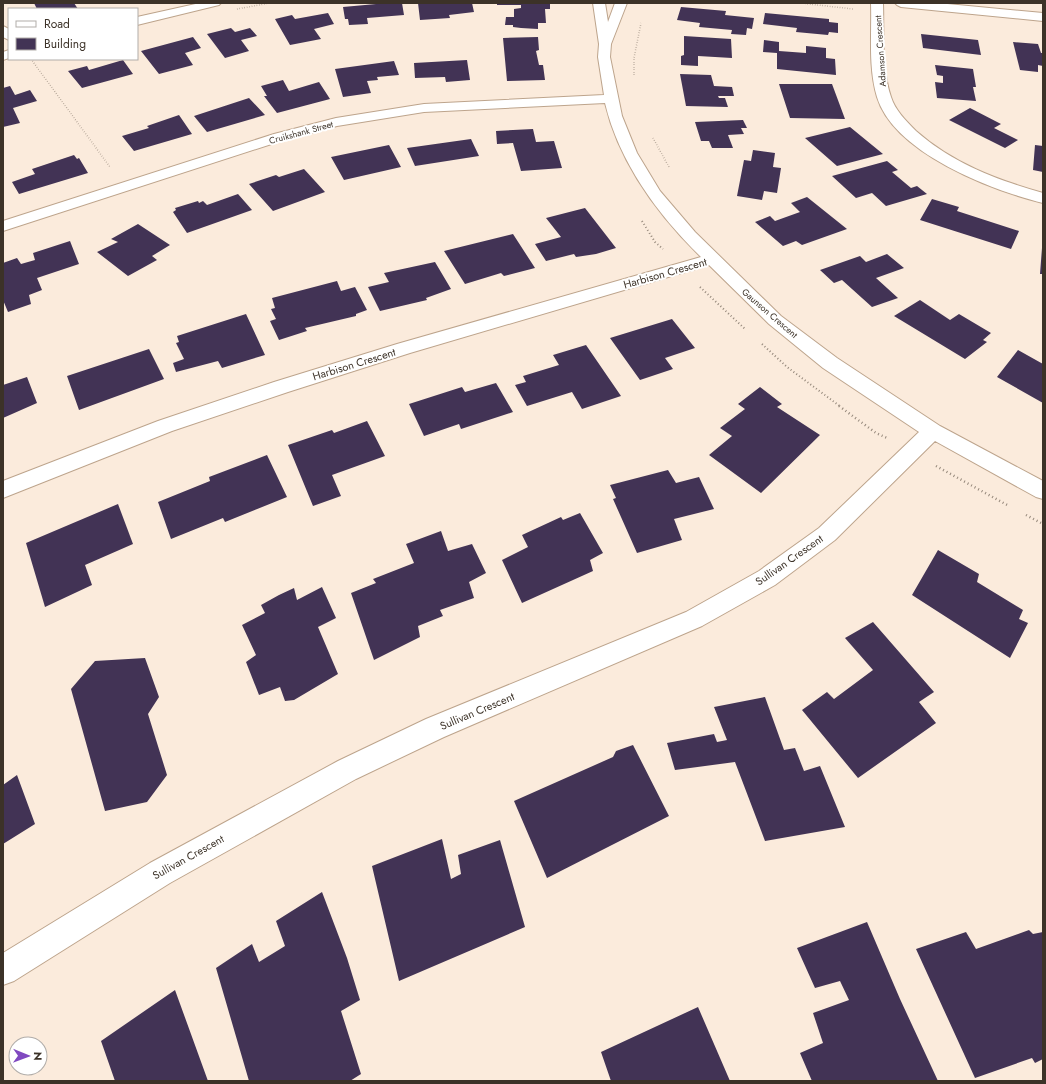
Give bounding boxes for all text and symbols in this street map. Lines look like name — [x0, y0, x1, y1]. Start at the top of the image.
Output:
legend — [8, 8, 138, 60]
street label: Adamson Crescent — [871, 14, 889, 87]
text: Road — [44, 15, 70, 33]
text: Building — [44, 35, 86, 53]
street label: Cruikshank Street — [268, 117, 335, 147]
street label: Harbison Crescent — [621, 253, 709, 293]
street label: Gaunson Crescent — [739, 285, 801, 341]
street label: Harbison Crescent — [310, 344, 398, 384]
street label: Sullivan Crescent — [752, 530, 826, 589]
street label: Sullivan Crescent — [437, 688, 517, 734]
street label: Sullivan Crescent — [149, 831, 227, 883]
north arrow — [8, 1036, 48, 1076]
text: N — [30, 1052, 46, 1061]

